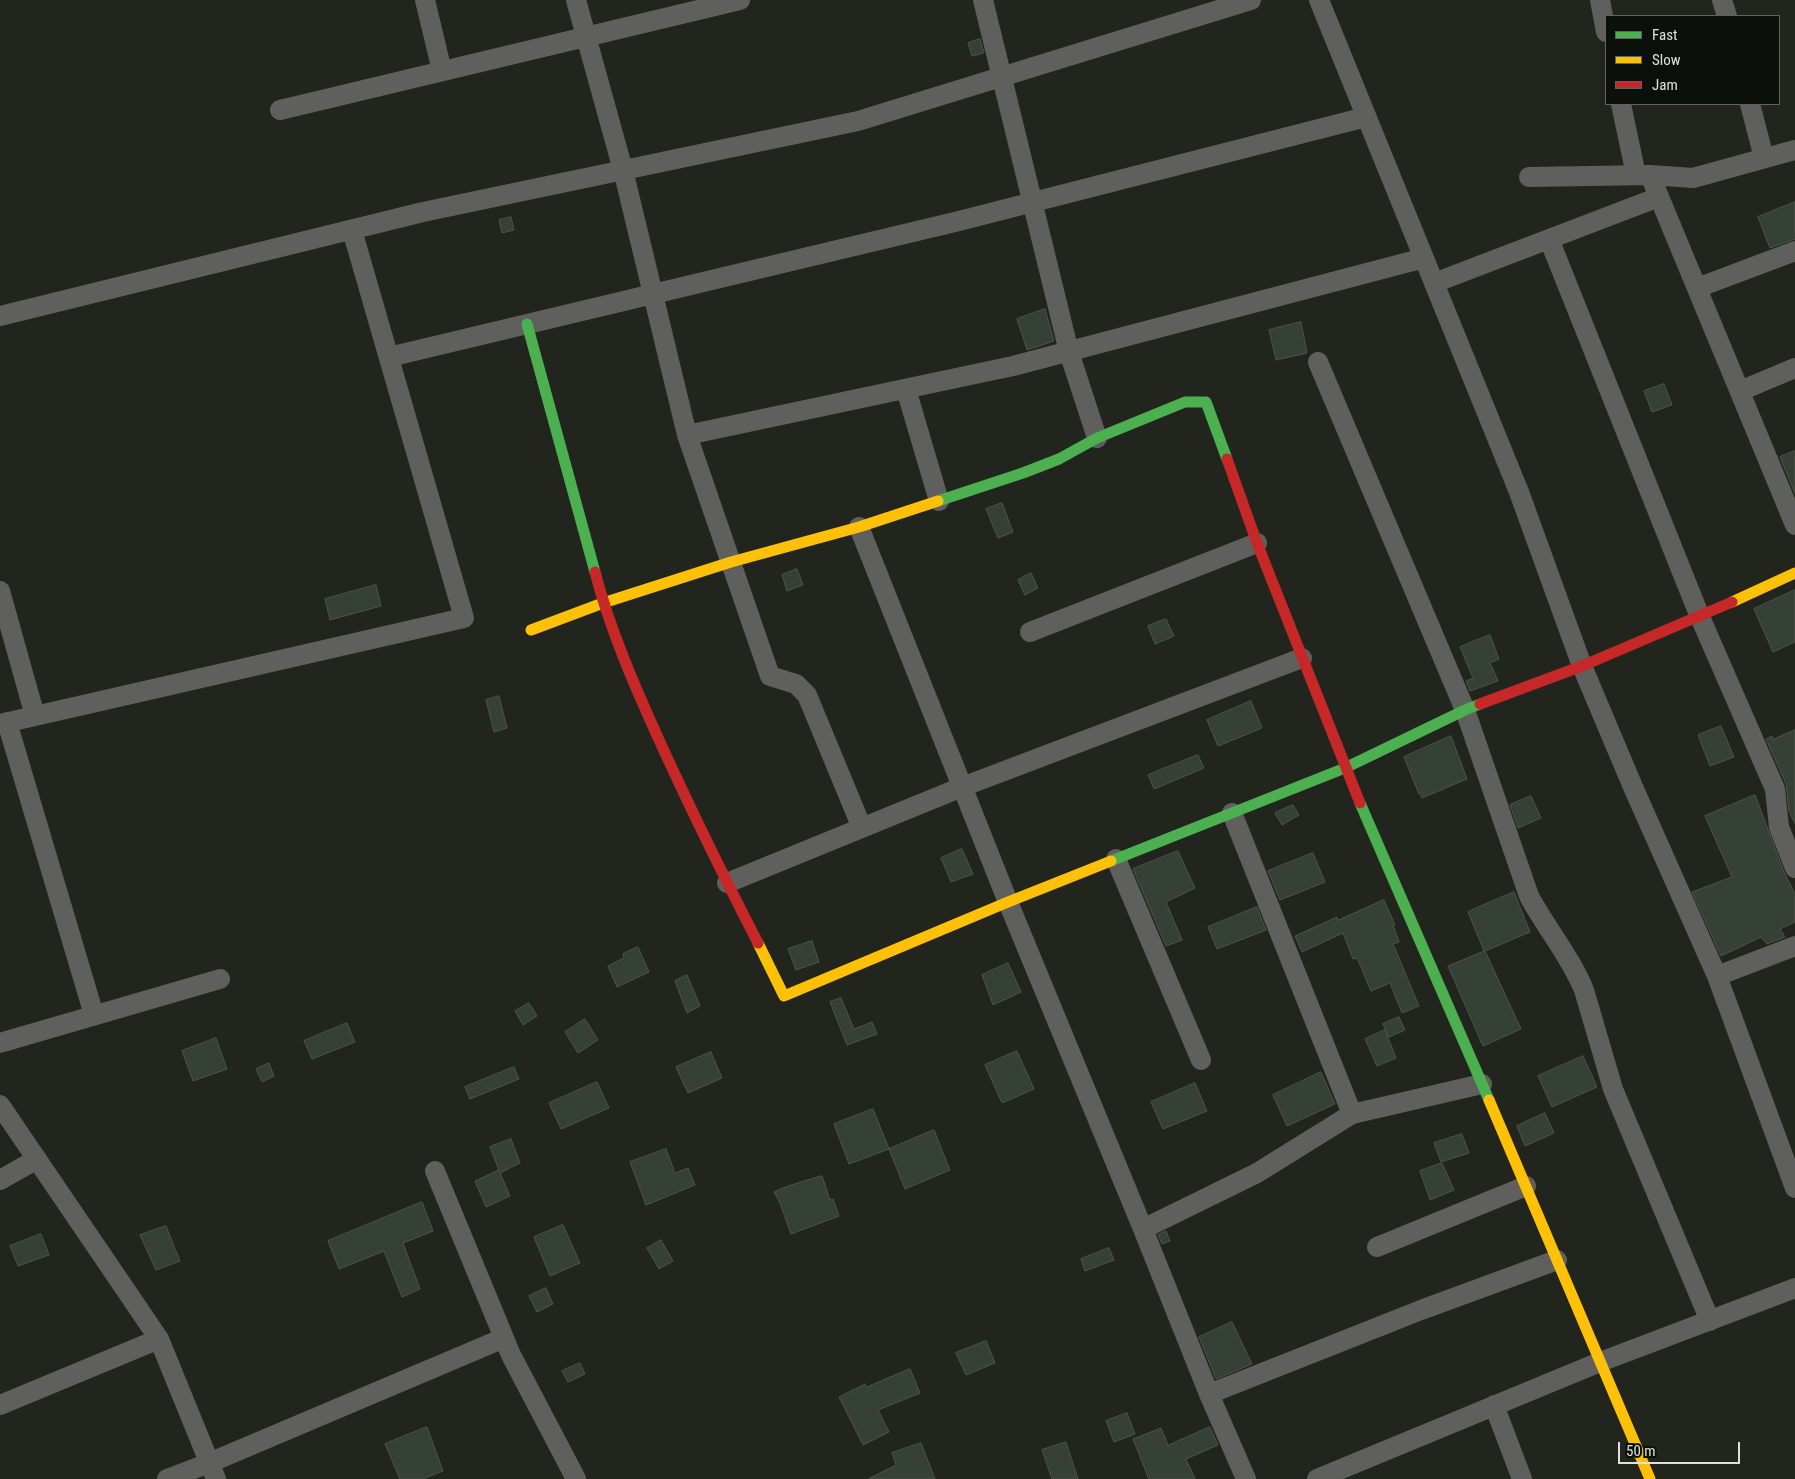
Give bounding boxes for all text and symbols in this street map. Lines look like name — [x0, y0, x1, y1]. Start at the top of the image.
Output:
legend — [1605, 15, 1780, 105]
text: Fast — [1652, 26, 1677, 44]
text: Slow — [1652, 51, 1681, 69]
text: Jam — [1652, 76, 1678, 94]
scale bar — [1620, 1432, 1742, 1464]
text: 50 m — [1626, 1442, 1656, 1460]

